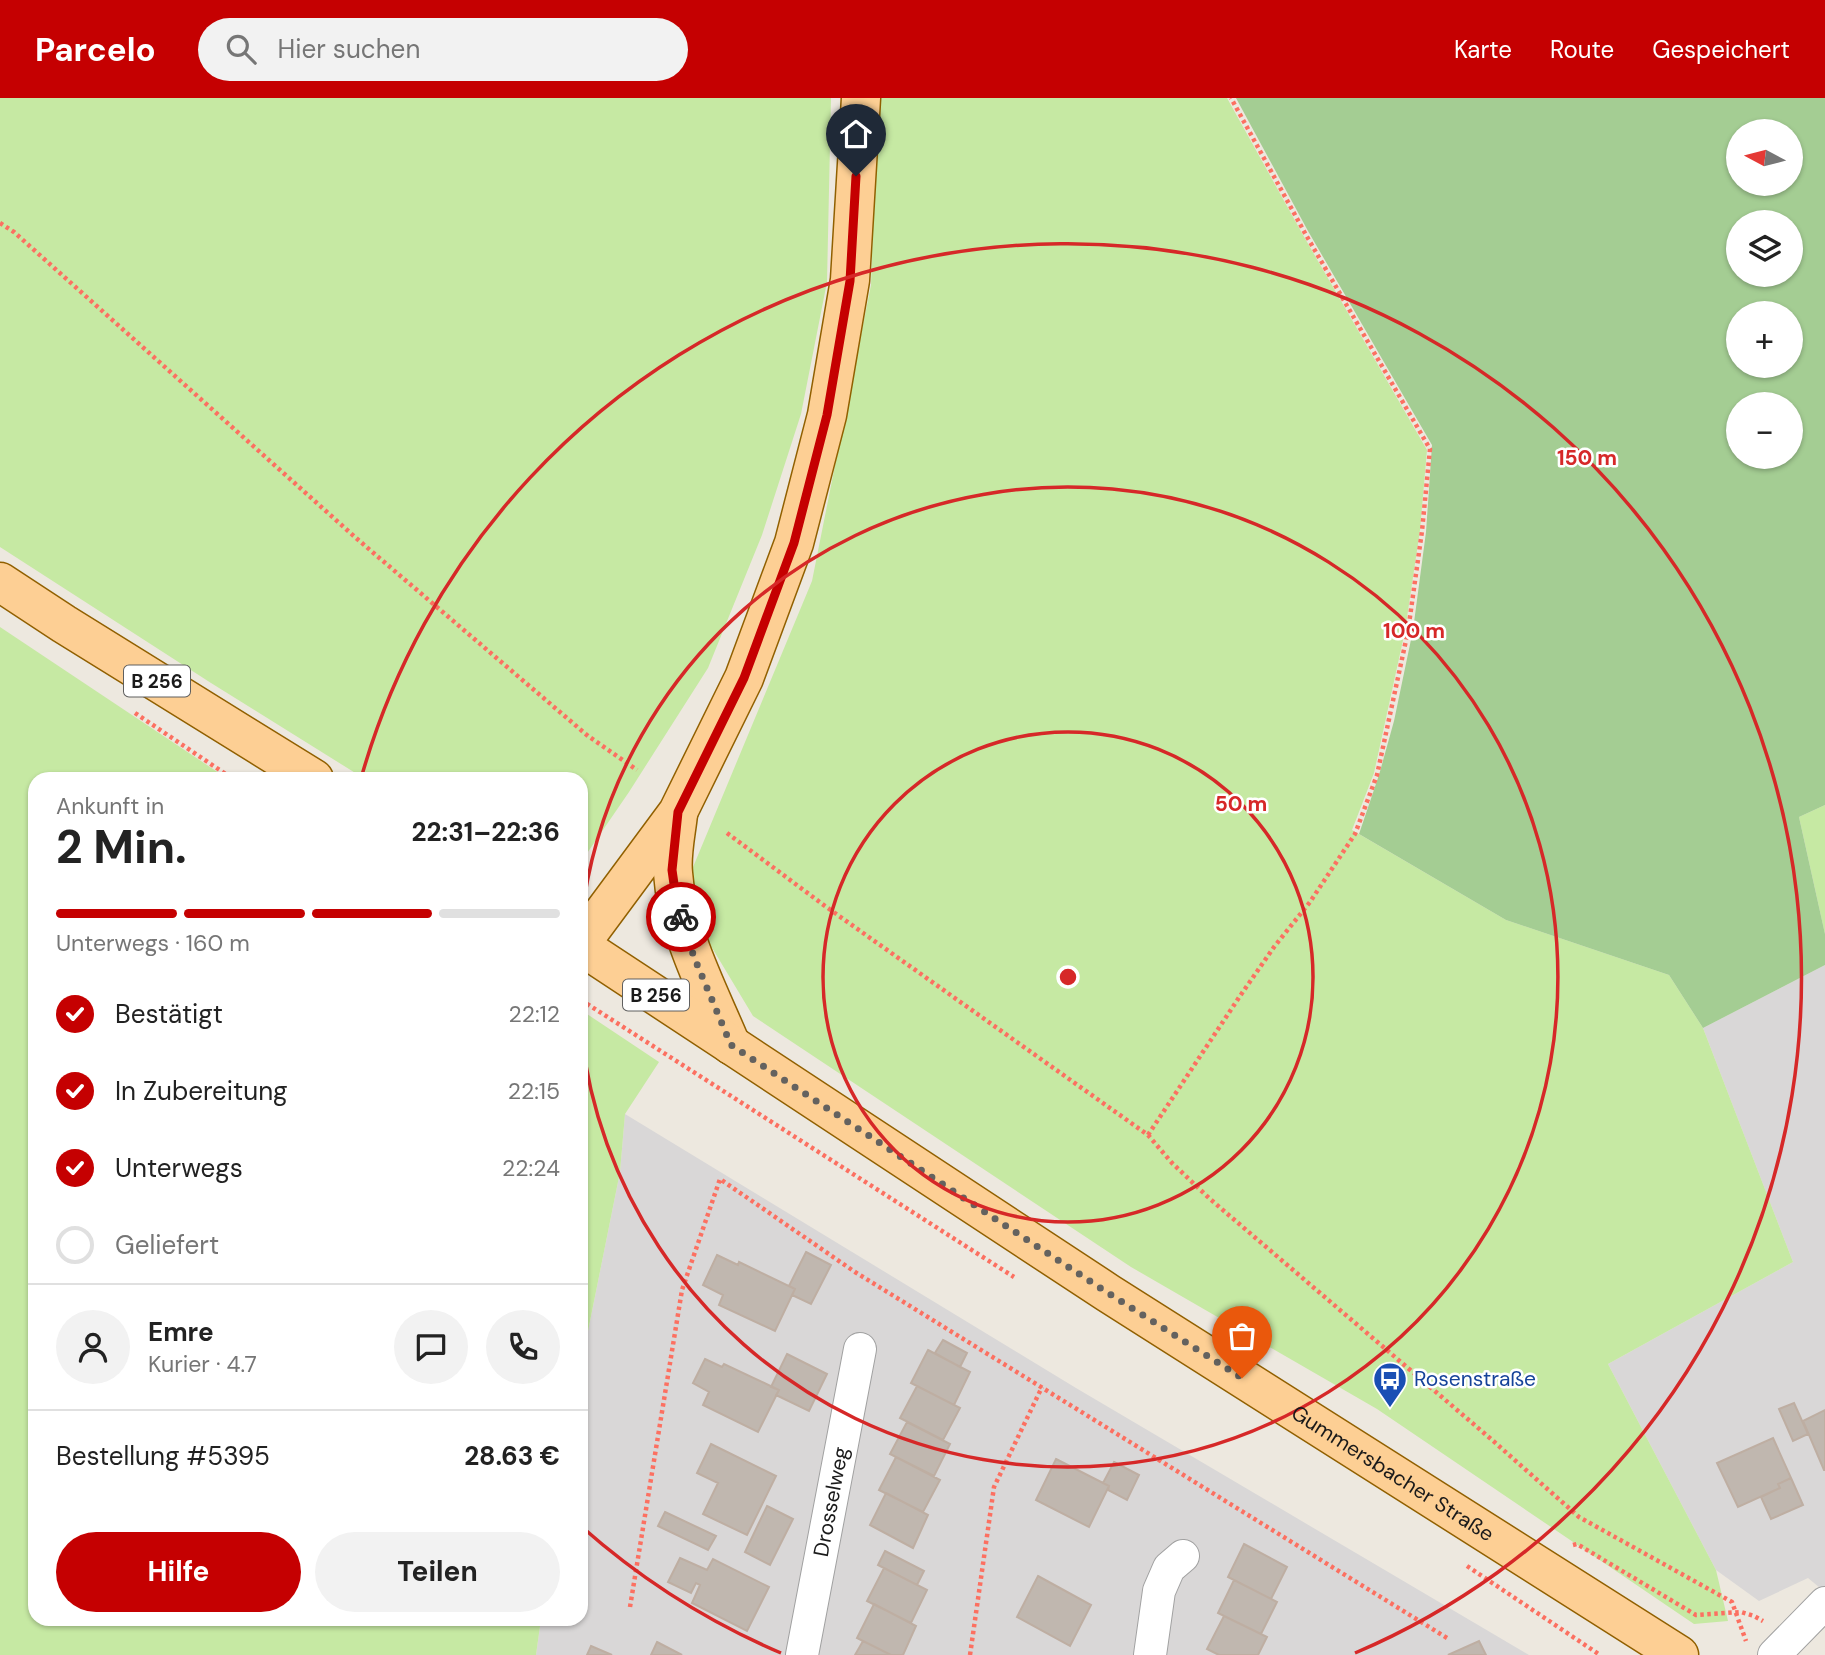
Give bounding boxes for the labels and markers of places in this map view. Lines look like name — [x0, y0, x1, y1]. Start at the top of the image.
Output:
pin — [826, 104, 886, 176]
centre of rings — [1056, 965, 1080, 989]
pin — [1212, 1306, 1272, 1378]
bus stop icon: Rosenstraße — [1371, 1360, 1409, 1409]
place label: Rosenstraße — [1414, 1365, 1536, 1393]

